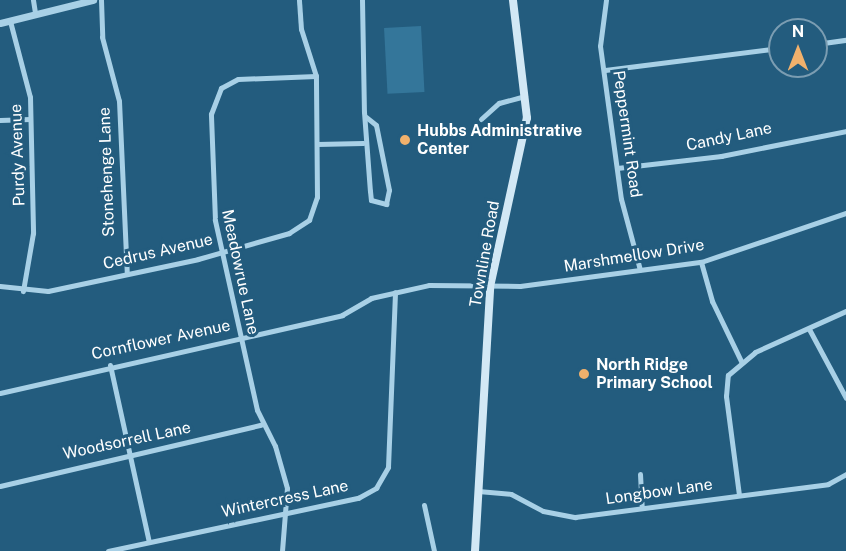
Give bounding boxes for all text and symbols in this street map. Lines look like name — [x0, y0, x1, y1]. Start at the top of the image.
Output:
north arrow — [768, 18, 828, 78]
text: N — [792, 22, 804, 41]
street label: Peppermint Road — [609, 69, 645, 199]
street label: Purdy Avenue — [7, 103, 29, 207]
street label: Stonehenge Lane — [95, 107, 119, 237]
street label: Candy Lane — [684, 119, 774, 155]
place label: Hubbs Administrative Center — [417, 121, 582, 159]
marker: Hubbs Administrative Center — [398, 133, 412, 147]
street label: Townline Road — [466, 199, 504, 309]
street label: Meadowrue Lane — [217, 208, 263, 336]
street label: Cedrus Avenue — [101, 230, 215, 274]
street label: Marshmellow Drive — [562, 235, 706, 277]
street label: Cornflower Avenue — [90, 316, 232, 364]
place label: North Ridge Primary School — [596, 355, 713, 393]
marker: North Ridge Primary School — [577, 367, 591, 381]
street label: Woodsorrell Lane — [61, 418, 193, 464]
street label: Longbow Lane — [604, 475, 714, 509]
street label: Wintercress Lane — [220, 476, 350, 522]

